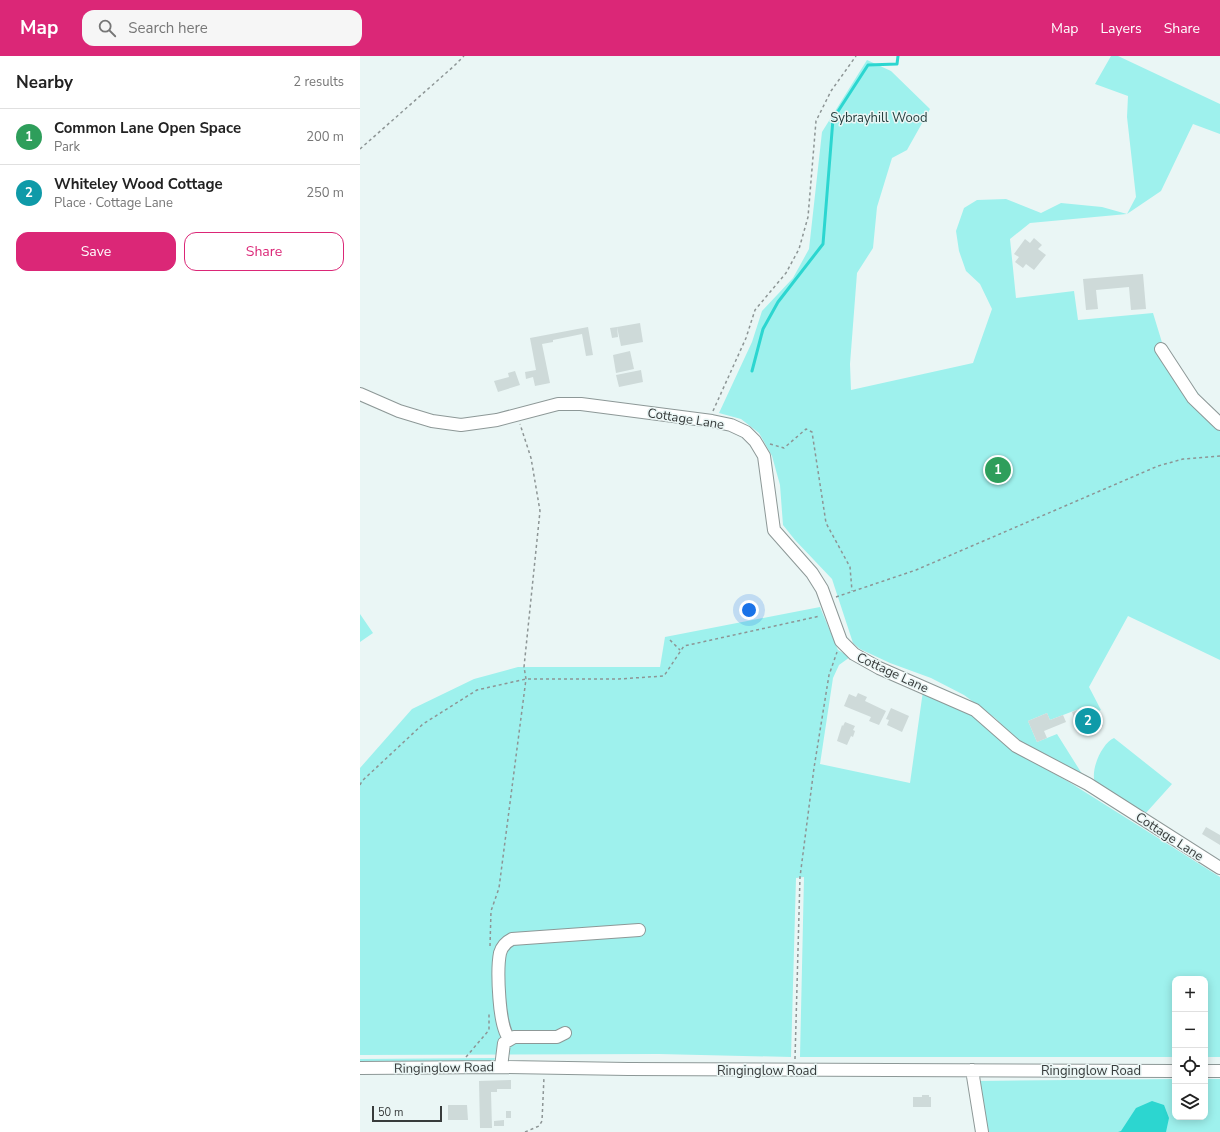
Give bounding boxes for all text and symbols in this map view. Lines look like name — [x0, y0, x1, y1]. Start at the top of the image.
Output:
search box — [82, 10, 362, 46]
text: Map — [20, 15, 58, 41]
icon: search — [96, 17, 118, 39]
text: Search here — [128, 18, 208, 38]
text: Map — [1051, 19, 1078, 38]
text: Layers — [1100, 19, 1142, 38]
text: Share — [1164, 19, 1200, 38]
text: Nearby — [16, 71, 73, 94]
text: 2 results — [293, 73, 344, 91]
park label: Sybrayhill Wood — [830, 109, 928, 127]
text: Common Lane Open Space — [54, 118, 241, 138]
text: 1 — [25, 128, 33, 146]
text: 200 m — [306, 128, 344, 146]
text: Park — [54, 138, 80, 156]
text: Whiteley Wood Cottage — [54, 174, 223, 194]
text: 2 — [25, 184, 33, 202]
text: 250 m — [306, 184, 344, 202]
text: Place · Cottage Lane — [54, 194, 173, 212]
button: Save — [16, 232, 176, 271]
button: Share — [184, 232, 344, 271]
street label: Cottage Lane — [646, 404, 726, 434]
pin: 1 — [985, 455, 1011, 485]
your location — [739, 600, 759, 620]
street label: Cottage Lane — [854, 648, 932, 697]
pin: 2 — [1075, 706, 1101, 736]
street label: Cottage Lane — [1132, 808, 1207, 866]
map controls — [1172, 976, 1208, 1120]
button: + — [1172, 976, 1208, 1012]
button: − — [1172, 1012, 1208, 1048]
button: locate — [1172, 1048, 1208, 1084]
street label: Ringinglow Road — [394, 1058, 494, 1078]
street label: Ringinglow Road — [717, 1062, 817, 1080]
street label: Ringinglow Road — [1041, 1062, 1141, 1080]
button: layers — [1172, 1084, 1208, 1120]
scale bar — [372, 1104, 442, 1123]
text: 50 m — [378, 1105, 403, 1120]

